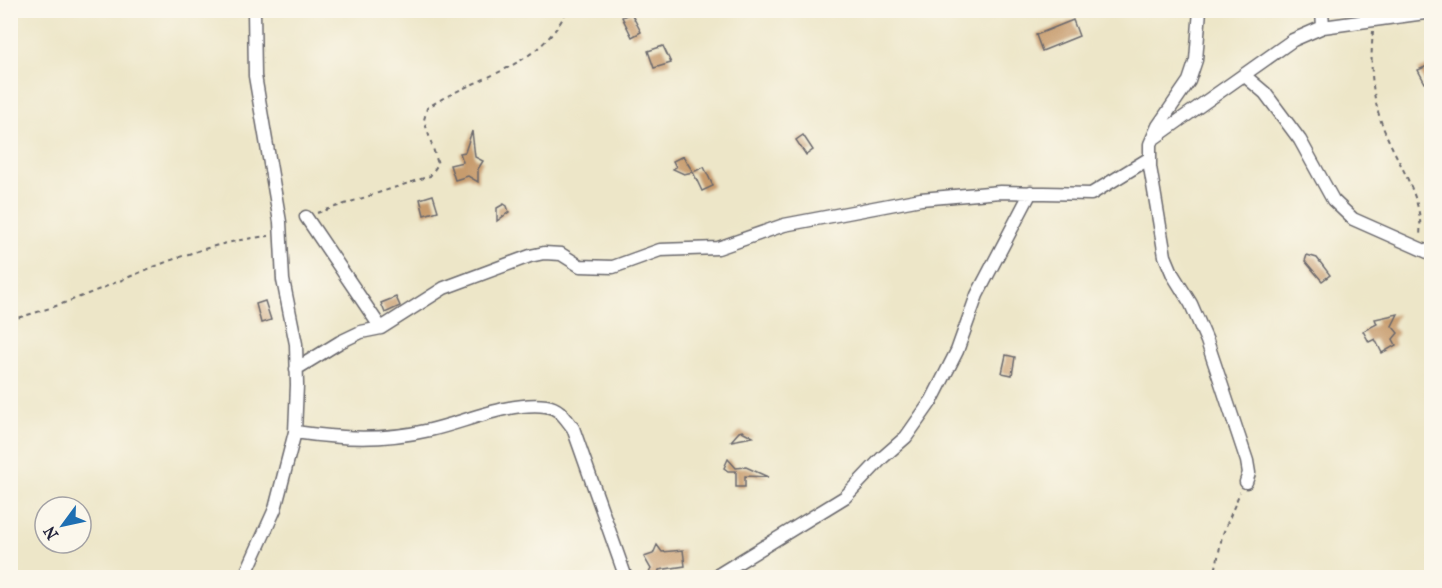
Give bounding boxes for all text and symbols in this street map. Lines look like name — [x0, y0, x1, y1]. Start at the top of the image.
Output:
north arrow — [33, 495, 93, 555]
text: N — [39, 522, 62, 543]

